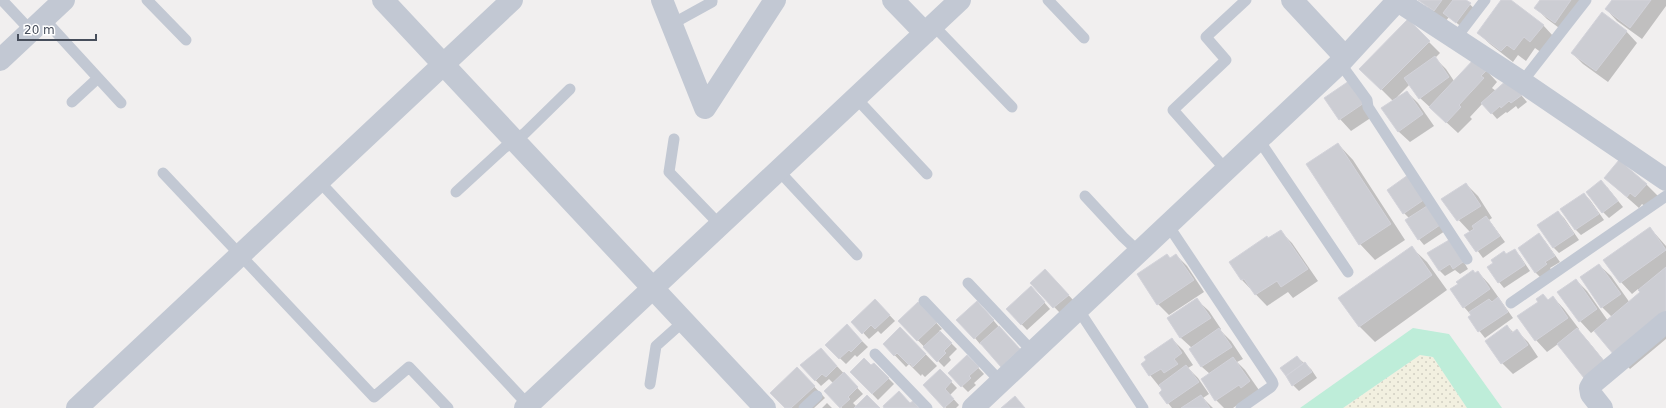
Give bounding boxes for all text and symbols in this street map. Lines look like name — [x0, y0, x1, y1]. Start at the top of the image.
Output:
scale bar — [18, 16, 96, 42]
text: 20 m — [24, 23, 55, 37]

